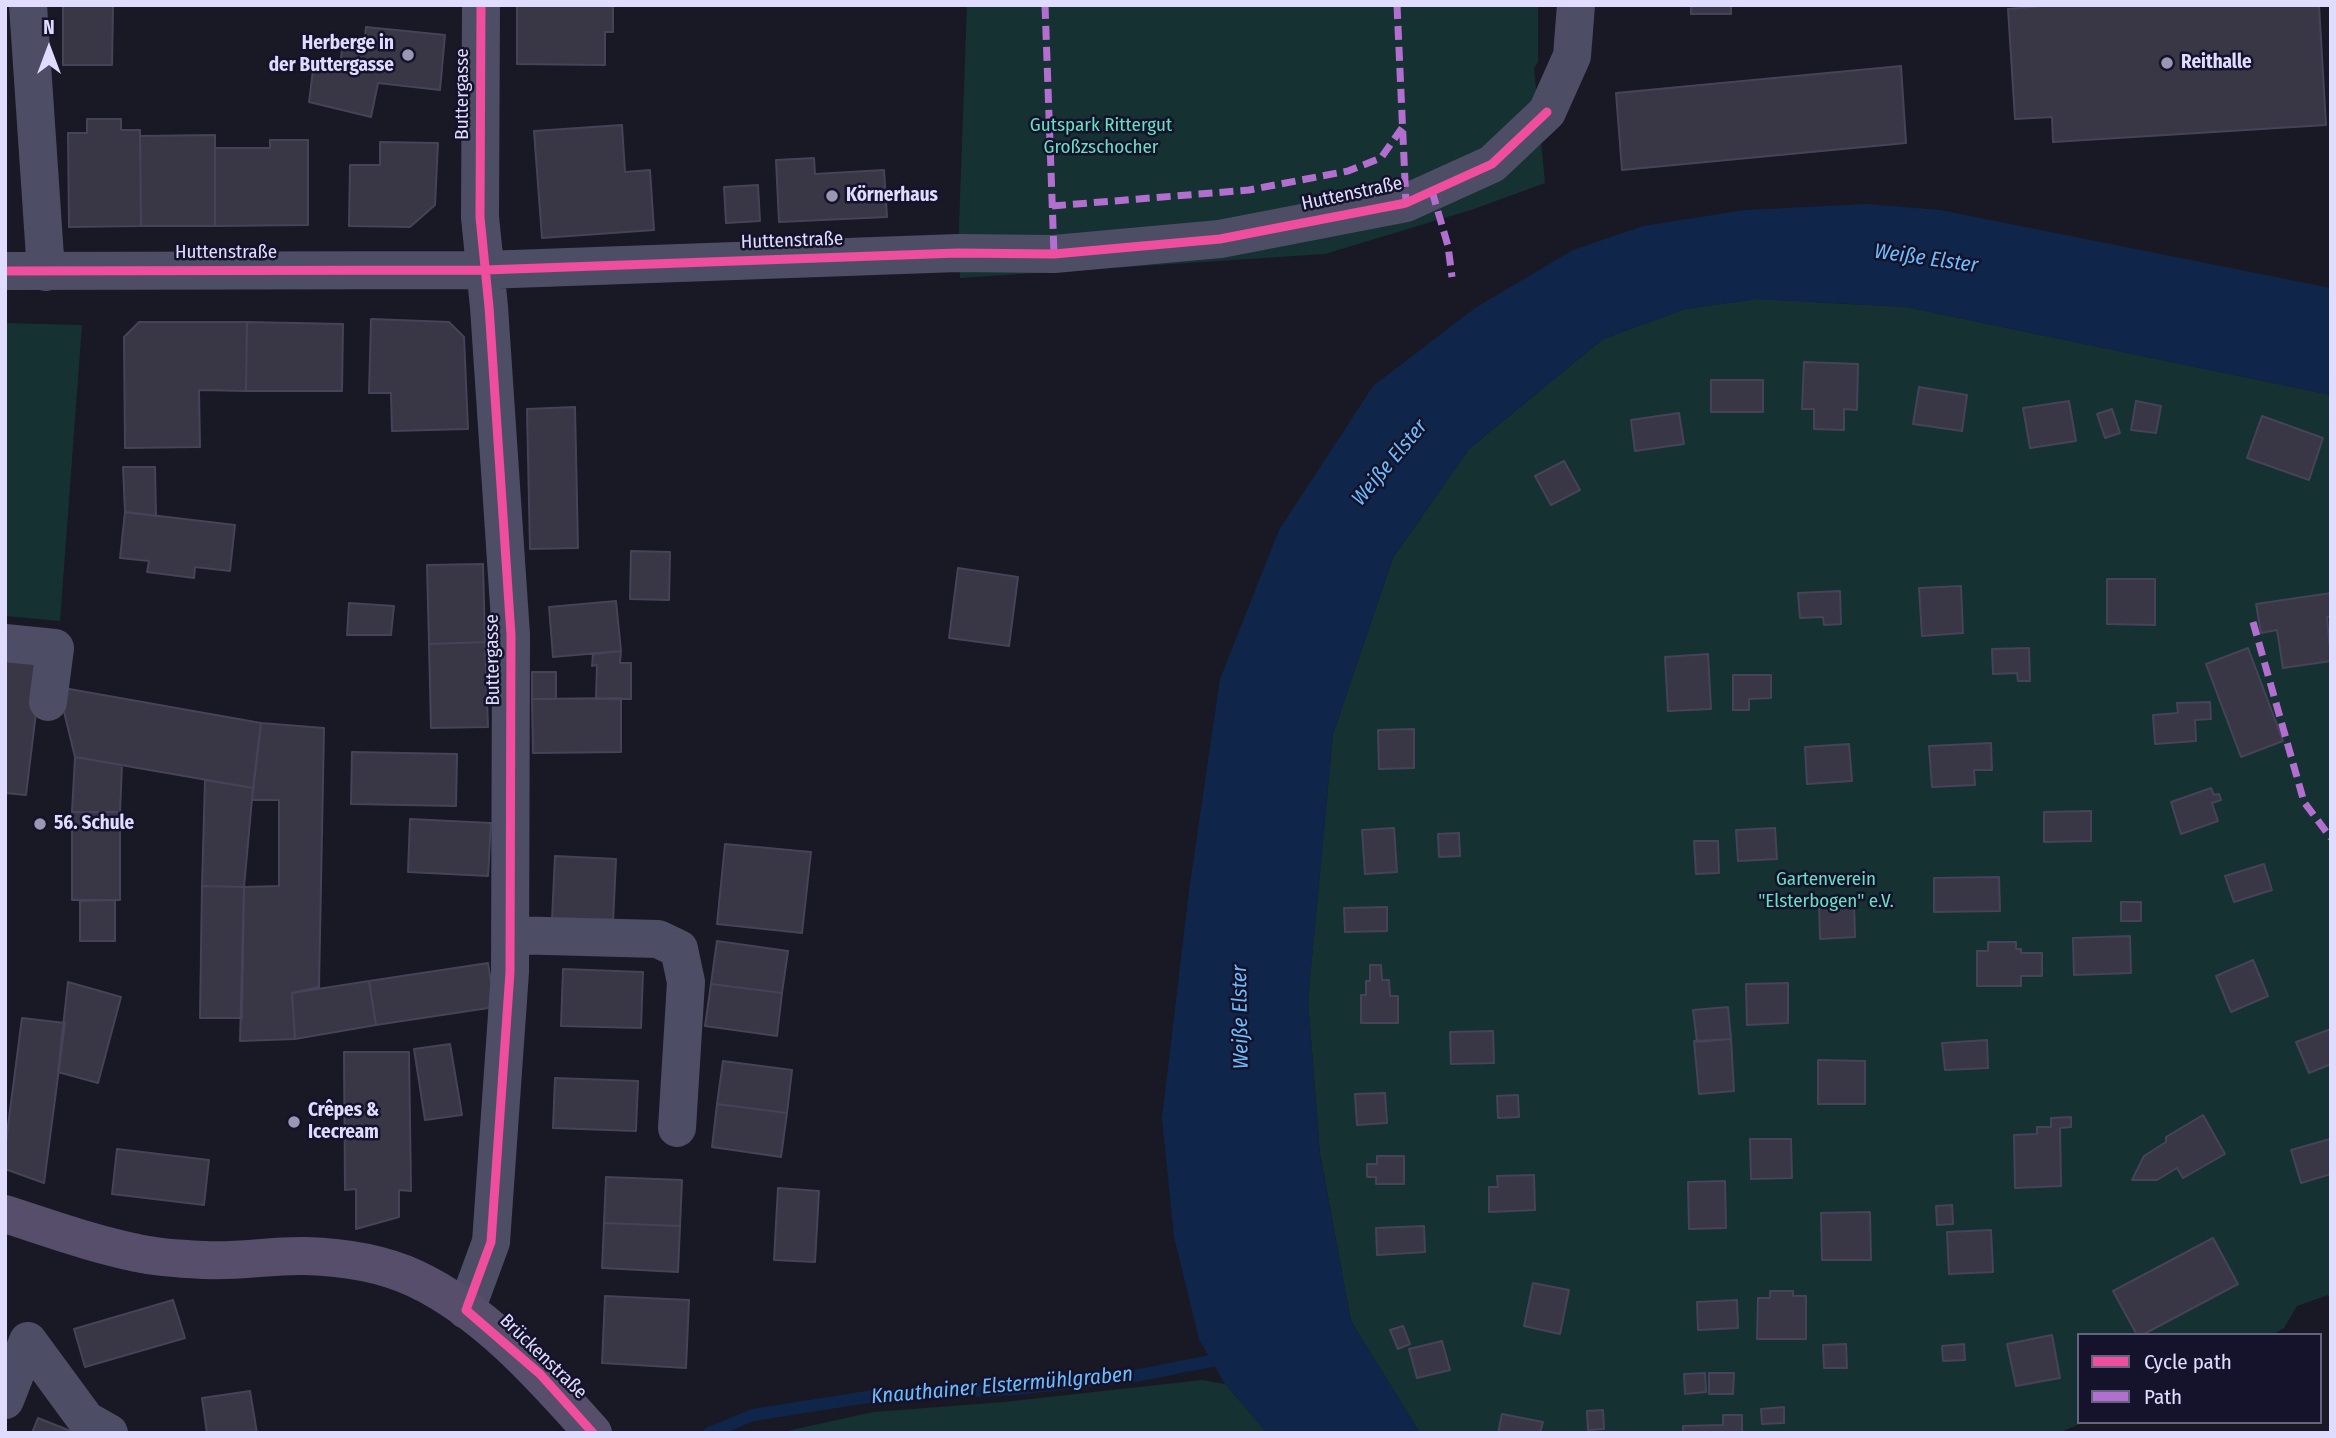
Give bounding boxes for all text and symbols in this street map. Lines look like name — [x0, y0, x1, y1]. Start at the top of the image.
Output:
north arrow — [14, 14, 84, 84]
text: N — [43, 16, 55, 39]
place label: Herberge in der Buttergasse — [269, 33, 394, 77]
marker: Herberge in der Buttergasse — [400, 47, 416, 63]
street label: Buttergasse — [452, 48, 474, 140]
place label: Reithalle — [2181, 52, 2252, 74]
marker: Reithalle — [2159, 55, 2175, 71]
park label: Gutspark Rittergut Großzschocher — [1030, 115, 1172, 159]
street label: Huttenstraße — [1300, 172, 1404, 216]
place label: Körnerhaus — [846, 185, 938, 207]
marker: Körnerhaus — [824, 188, 840, 204]
street label: Huttenstraße — [741, 228, 843, 254]
water label: Weiße Elster — [1873, 239, 1979, 279]
street label: Huttenstraße — [175, 242, 277, 264]
water label: Weiße Elster — [1347, 415, 1433, 511]
street label: Buttergasse — [481, 614, 505, 706]
place label: 56. Schule — [54, 813, 134, 835]
marker: 56. Schule — [32, 816, 48, 832]
park label: Gartenverein "Elsterbogen" e.V. — [1758, 869, 1894, 913]
water label: Weiße Elster — [1227, 965, 1255, 1069]
place label: Crêpes & Icecream — [308, 1100, 379, 1144]
marker: Crêpes & Icecream — [286, 1114, 302, 1130]
street label: Brückenstraße — [495, 1310, 591, 1404]
legend — [2077, 1333, 2322, 1424]
text: Cycle path — [2144, 1349, 2232, 1375]
water label: Knauthainer Elstermühlgraben — [870, 1362, 1134, 1410]
text: Path — [2144, 1384, 2182, 1410]

